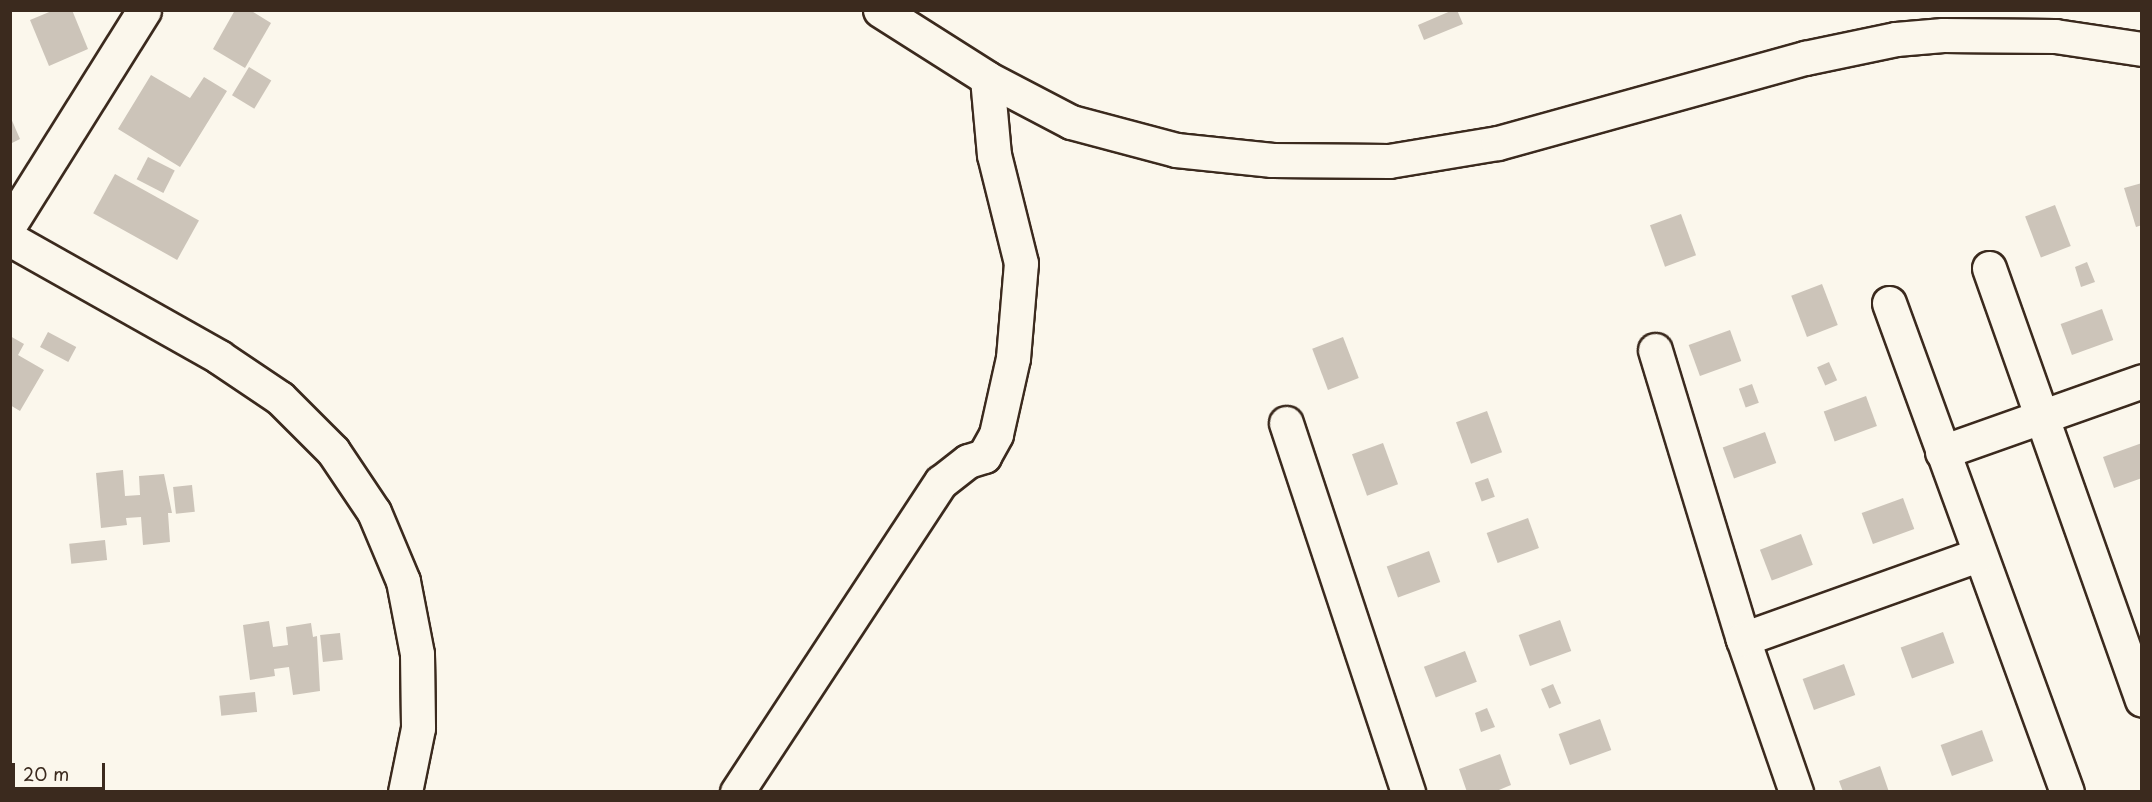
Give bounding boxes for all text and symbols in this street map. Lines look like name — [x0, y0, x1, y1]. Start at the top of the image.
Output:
scale bar — [15, 751, 108, 789]
text: 20 m — [23, 760, 69, 787]

